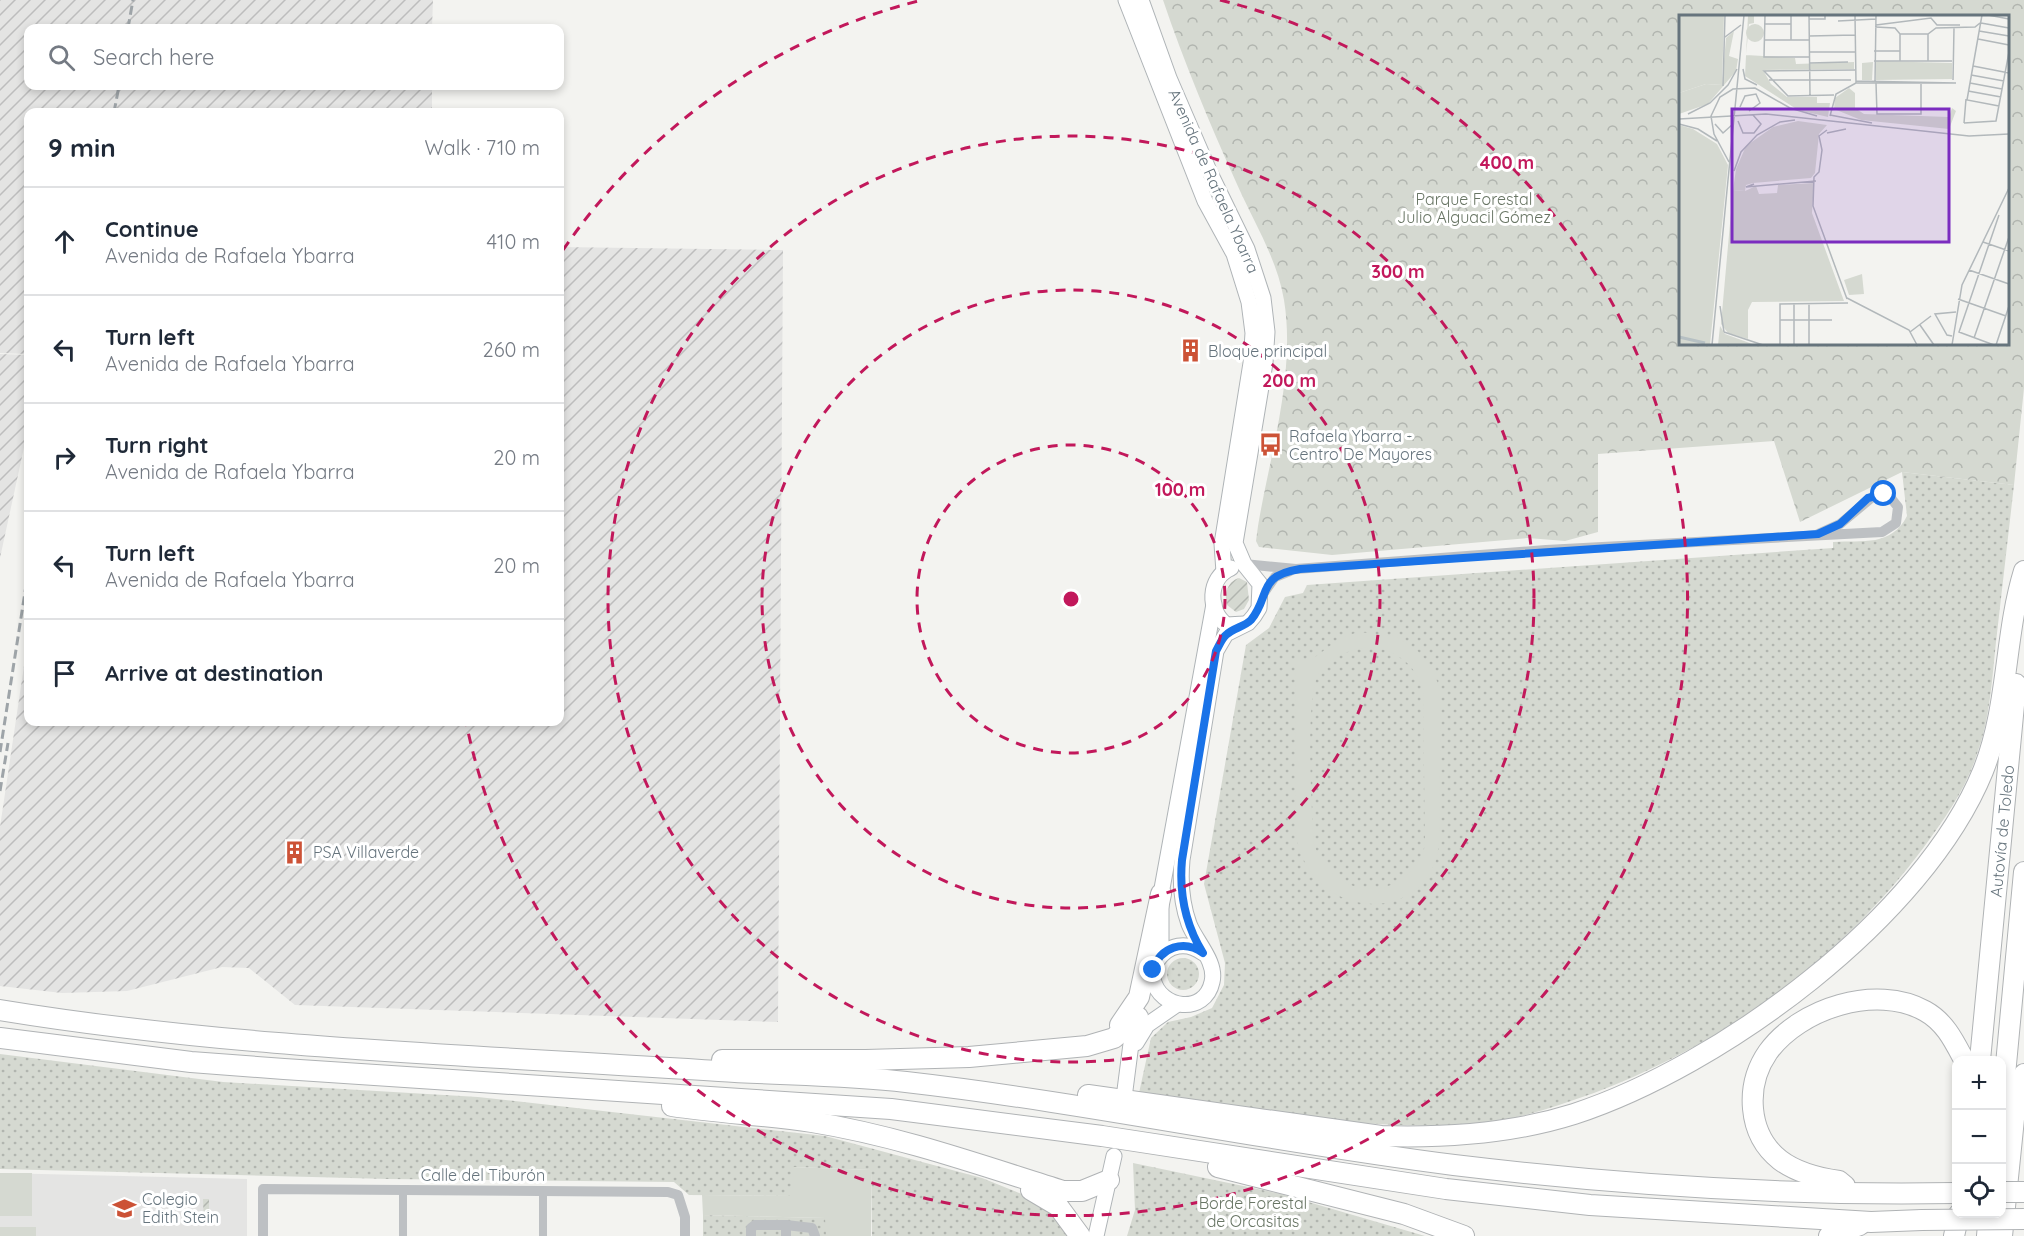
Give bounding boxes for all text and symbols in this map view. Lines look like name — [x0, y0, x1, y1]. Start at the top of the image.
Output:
inset map — [1679, 15, 2009, 345]
search box — [24, 24, 564, 90]
icon: search — [45, 41, 78, 74]
text: Search here — [93, 43, 214, 71]
street label: Avenida de Rafaela Ybarra — [1164, 86, 1264, 276]
text: 9 min — [48, 131, 116, 164]
text: Walk · 710 m — [424, 135, 540, 160]
text: 400 m — [1480, 151, 1534, 174]
park label: Parque Forestal Julio Alguacil Gómez — [1397, 189, 1551, 227]
text: Continue — [105, 215, 199, 243]
icon: ahead — [48, 225, 81, 258]
text: 410 m — [487, 229, 540, 254]
text: Avenida de Rafaela Ybarra — [105, 243, 355, 268]
text: 300 m — [1371, 260, 1425, 283]
text: Turn left — [105, 323, 195, 351]
icon: left — [48, 333, 81, 366]
text: 260 m — [483, 337, 540, 362]
building icon: Bloque principal — [1177, 338, 1203, 364]
place label: Bloque principal — [1208, 341, 1327, 361]
text: Avenida de Rafaela Ybarra — [105, 351, 355, 376]
text: 200 m — [1262, 369, 1316, 392]
place label: Rafaela Ybarra - Centro De Mayores — [1289, 426, 1432, 464]
text: Turn right — [105, 431, 209, 459]
bus stop icon: Rafaela Ybarra - Centro De Mayores — [1258, 432, 1284, 458]
icon: right — [48, 441, 81, 474]
text: 20 m — [493, 445, 540, 470]
text: Avenida de Rafaela Ybarra — [105, 459, 355, 484]
text: 100 m — [1155, 478, 1205, 501]
route start — [1870, 480, 1896, 506]
text: Turn left — [105, 539, 195, 567]
icon: left — [48, 549, 81, 582]
text: 20 m — [493, 553, 540, 578]
text: Avenida de Rafaela Ybarra — [105, 567, 355, 592]
centre of rings — [1061, 589, 1081, 609]
icon: arrive — [48, 657, 81, 690]
text: Arrive at destination — [105, 659, 323, 687]
street label: Autovía de Toledo — [1986, 764, 2018, 898]
building icon: PSA Villaverde — [282, 839, 308, 865]
place label: PSA Villaverde — [313, 842, 419, 862]
route end — [1139, 956, 1165, 982]
map controls — [1952, 1056, 2006, 1218]
button: + — [1952, 1056, 2006, 1110]
button: − — [1952, 1110, 2006, 1164]
button: locate — [1952, 1164, 2006, 1218]
street label: Calle del Tiburón — [421, 1165, 545, 1185]
place label: Colegio Edith Stein — [142, 1189, 219, 1227]
park label: Borde Forestal de Orcasitas — [1199, 1193, 1307, 1231]
school or university icon: Colegio Edith Stein — [111, 1195, 137, 1221]

